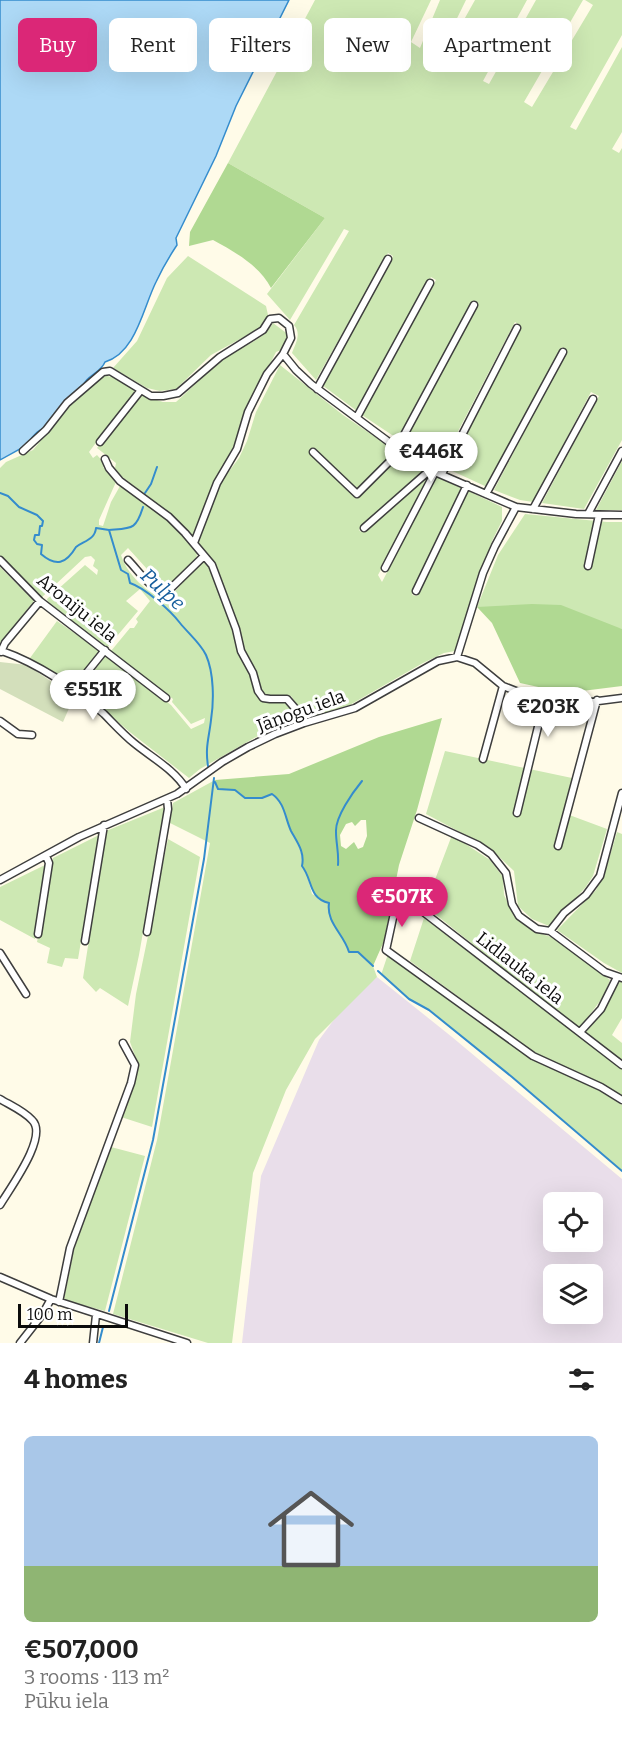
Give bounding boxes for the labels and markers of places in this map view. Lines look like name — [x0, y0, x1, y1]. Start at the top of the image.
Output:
pin: €446K — [389, 432, 473, 483]
pin: €551K — [51, 670, 135, 721]
pin: €203K — [506, 687, 590, 738]
pin: €507K — [360, 877, 444, 928]

